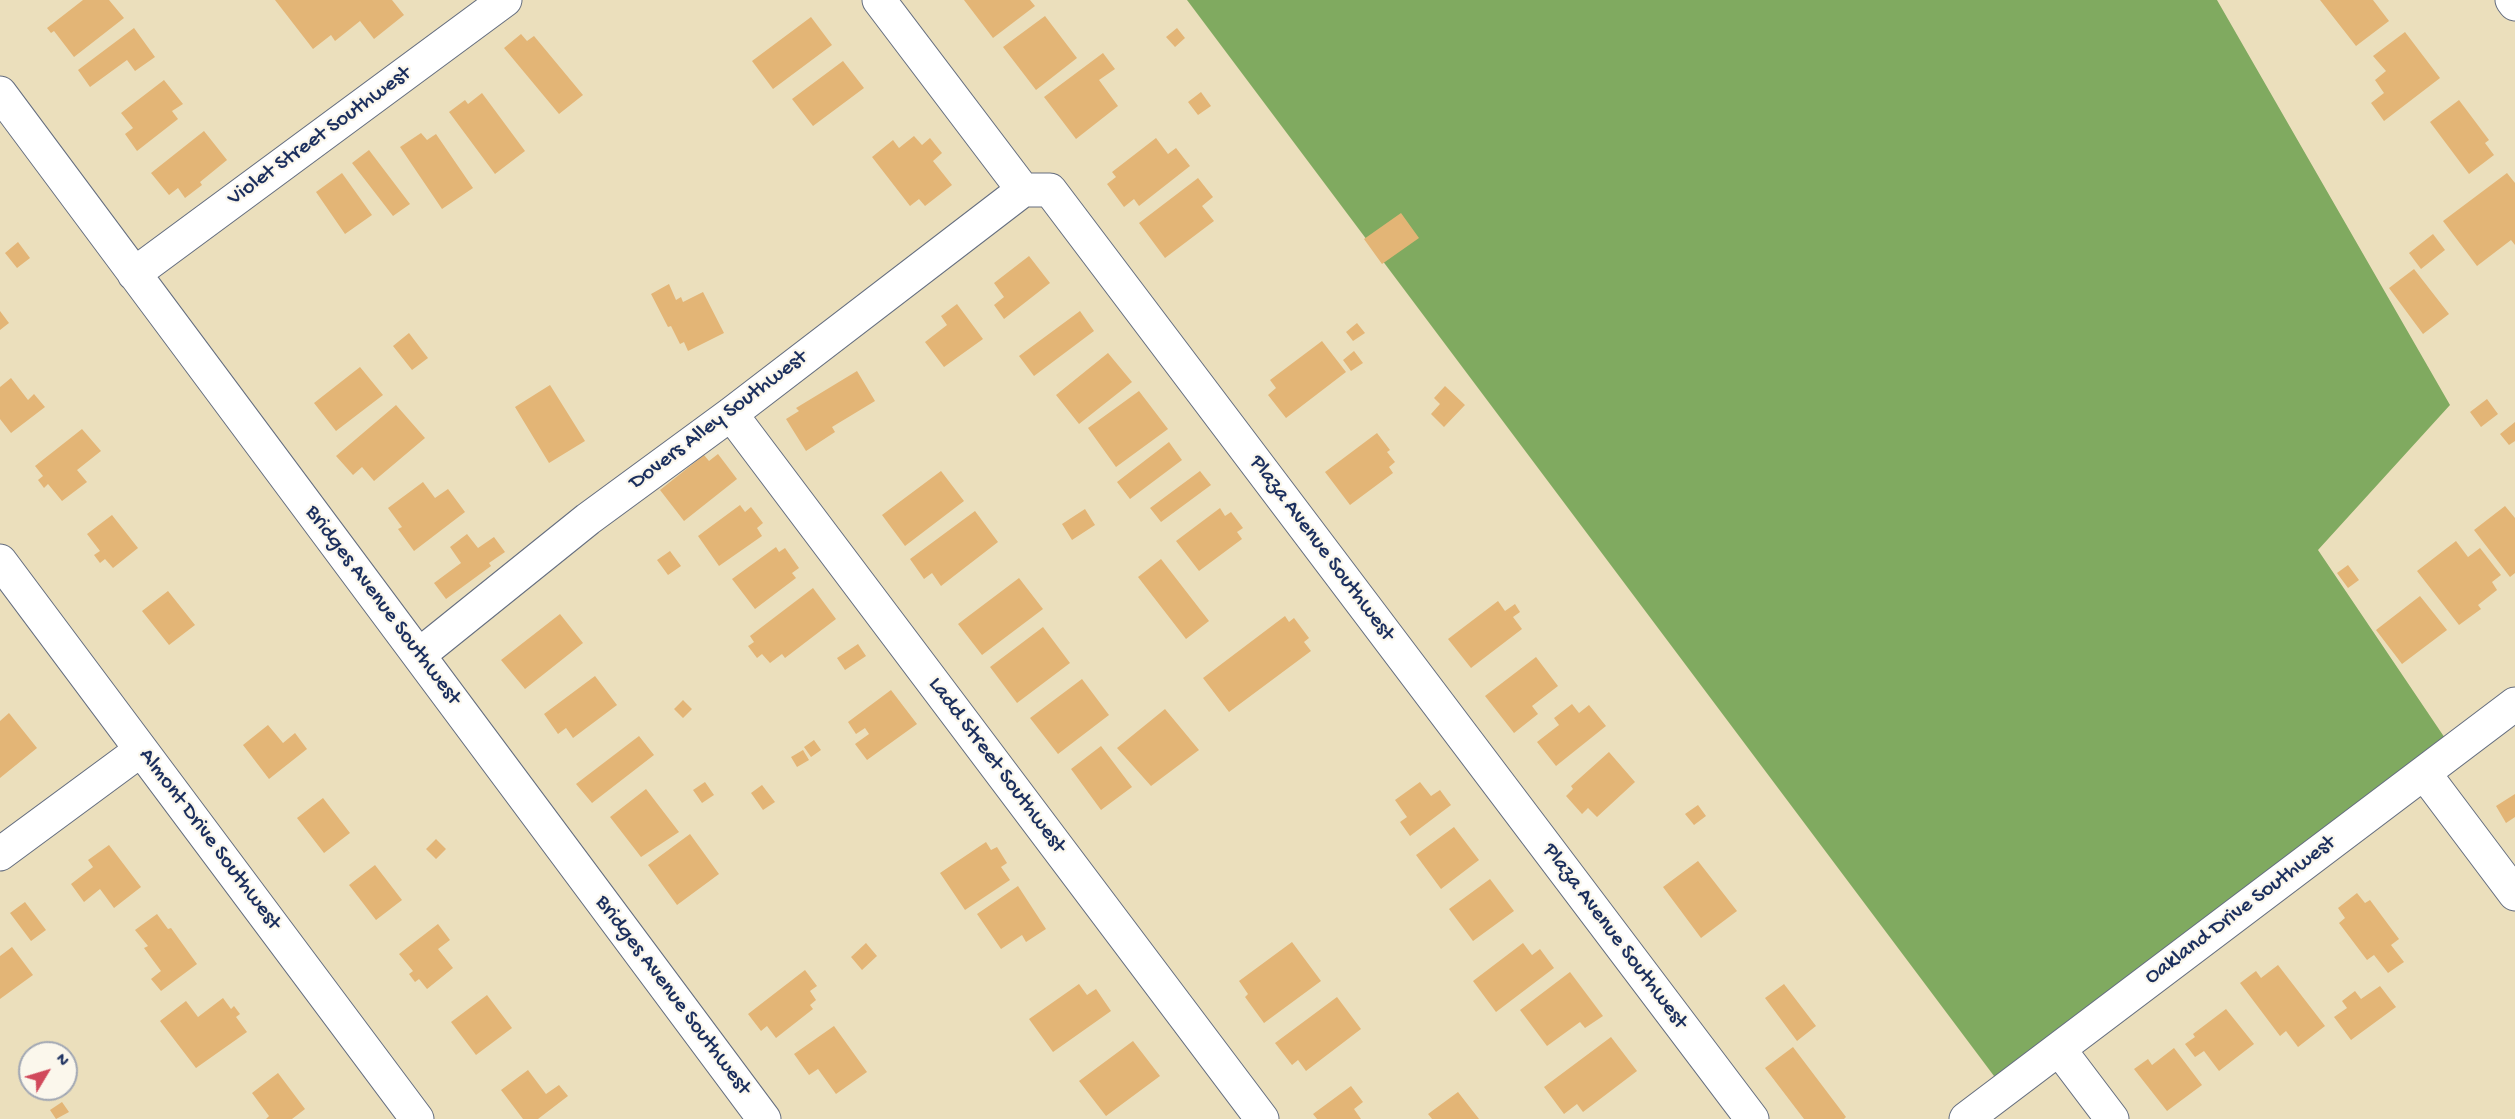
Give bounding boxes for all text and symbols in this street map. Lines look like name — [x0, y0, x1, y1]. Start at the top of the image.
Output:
street label: Violet Street Southwest — [223, 61, 417, 213]
street label: Dovers Alley Southwest — [625, 345, 813, 497]
street label: Plaza Avenue Southwest — [1242, 451, 1400, 647]
street label: Bridges Avenue Southwest — [298, 501, 466, 711]
street label: Ladd Street Southwest — [921, 673, 1071, 859]
street label: Almont Drive Southwest — [132, 744, 286, 936]
street label: Oakland Drive Southwest — [2140, 831, 2342, 991]
street label: Plaza Avenue Southwest — [1535, 839, 1693, 1035]
street label: Bridges Avenue Southwest — [588, 891, 756, 1101]
north arrow — [18, 1041, 78, 1101]
text: N — [50, 1051, 72, 1071]

